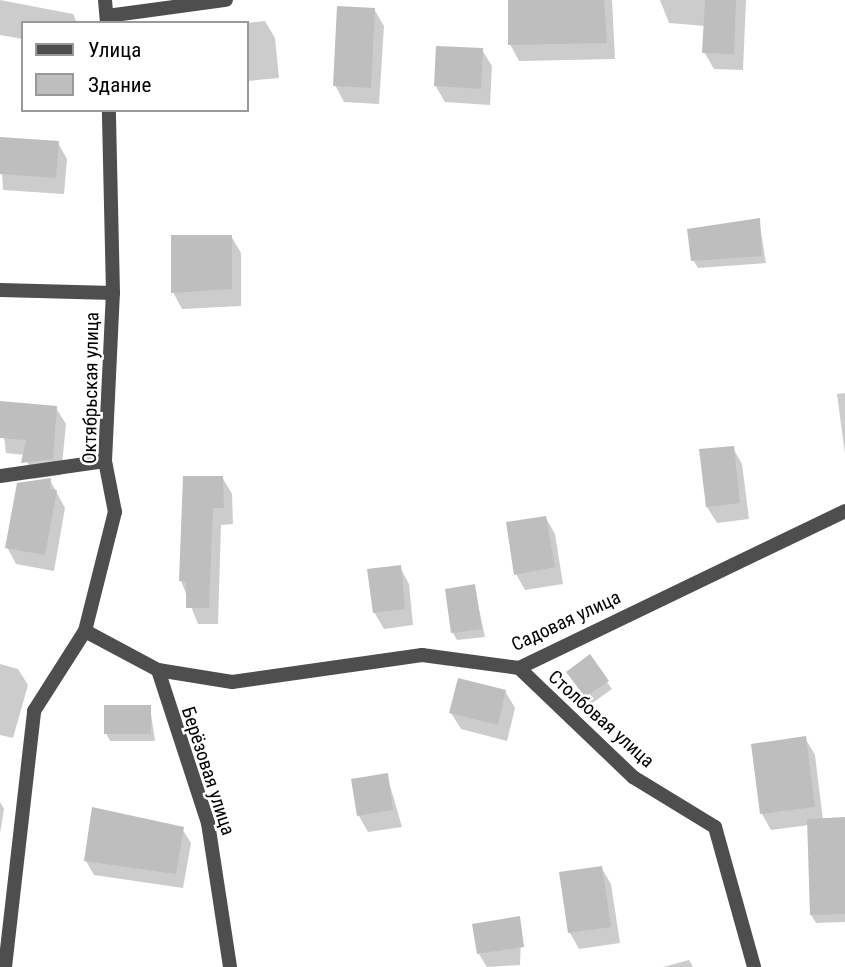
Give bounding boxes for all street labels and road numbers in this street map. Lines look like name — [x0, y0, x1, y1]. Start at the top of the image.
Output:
street label: Октябрьская улица — [78, 312, 104, 464]
street label: Садовая улица — [508, 586, 624, 656]
street label: Столбовая улица — [543, 666, 659, 772]
street label: Берёзовая улица — [176, 704, 240, 838]

